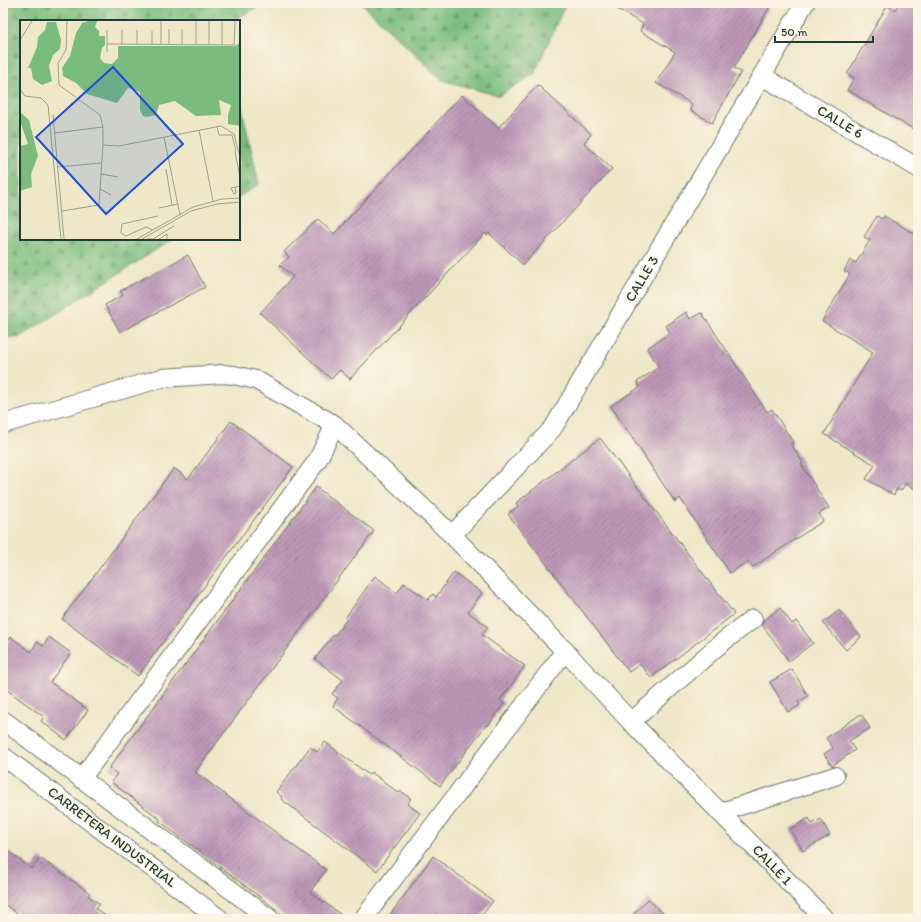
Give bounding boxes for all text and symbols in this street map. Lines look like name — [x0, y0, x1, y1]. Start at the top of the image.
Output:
scale bar — [775, 18, 873, 44]
inset map — [20, 20, 240, 240]
text: 50 m — [781, 25, 807, 39]
street label: CALLE 6 — [814, 102, 866, 142]
street label: CALLE 3 — [622, 253, 663, 305]
street label: CARRETERA INDUSTRIAL — [44, 783, 180, 891]
street label: CALLE 1 — [749, 841, 796, 889]

